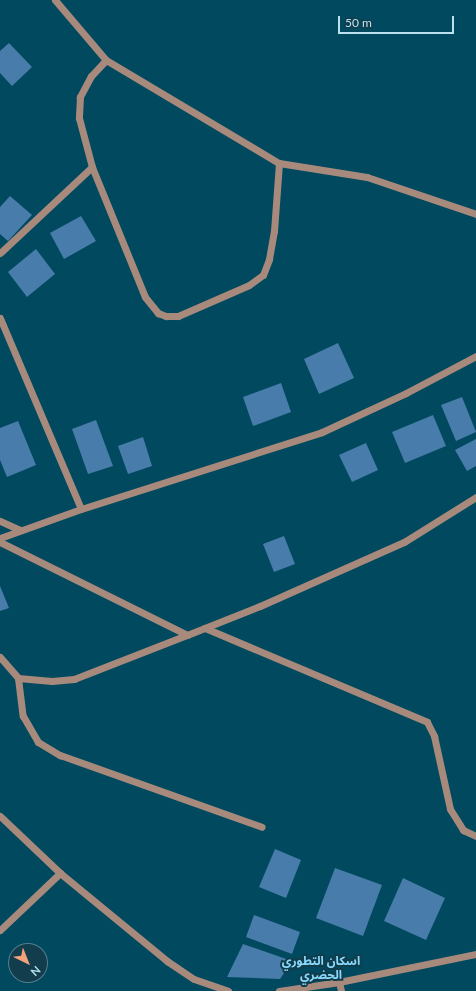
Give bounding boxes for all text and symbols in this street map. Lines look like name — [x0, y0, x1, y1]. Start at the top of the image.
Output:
scale bar — [340, 8, 456, 34]
text: 50 m — [345, 15, 372, 30]
north arrow — [8, 943, 48, 983]
district label: اسكان التطوري الحضري — [282, 954, 360, 982]
text: N — [28, 964, 43, 979]

